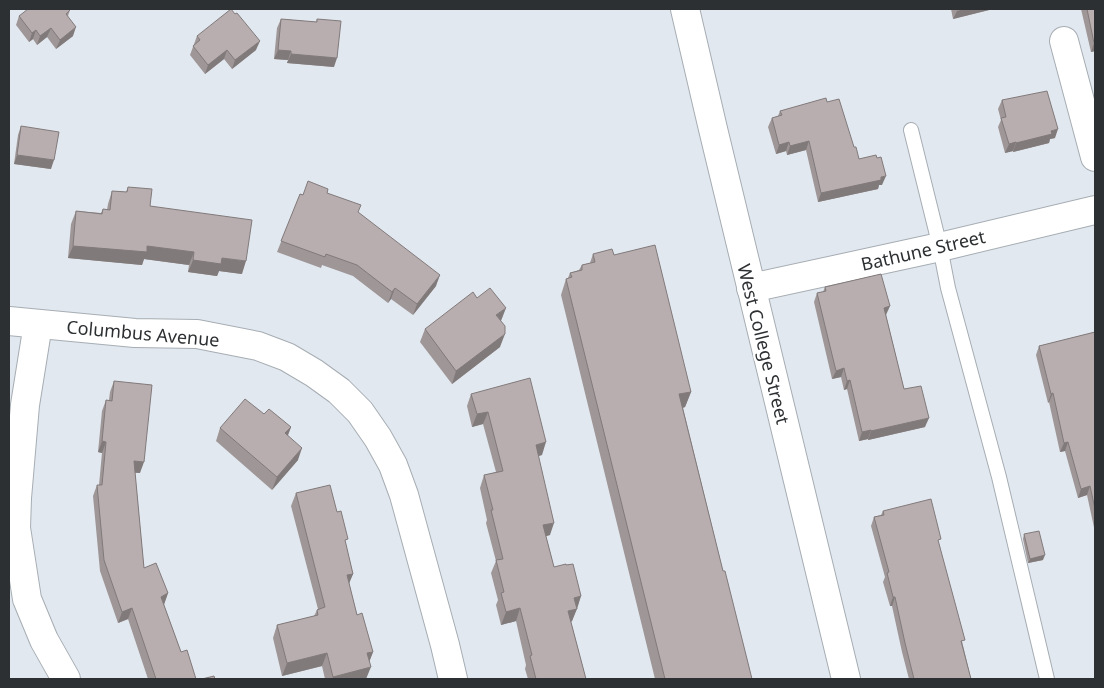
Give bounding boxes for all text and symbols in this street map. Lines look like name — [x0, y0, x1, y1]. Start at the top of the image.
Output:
street label: Bathune Street — [859, 224, 988, 276]
street label: West College Street — [732, 261, 796, 427]
street label: Columbus Avenue — [65, 314, 221, 352]

